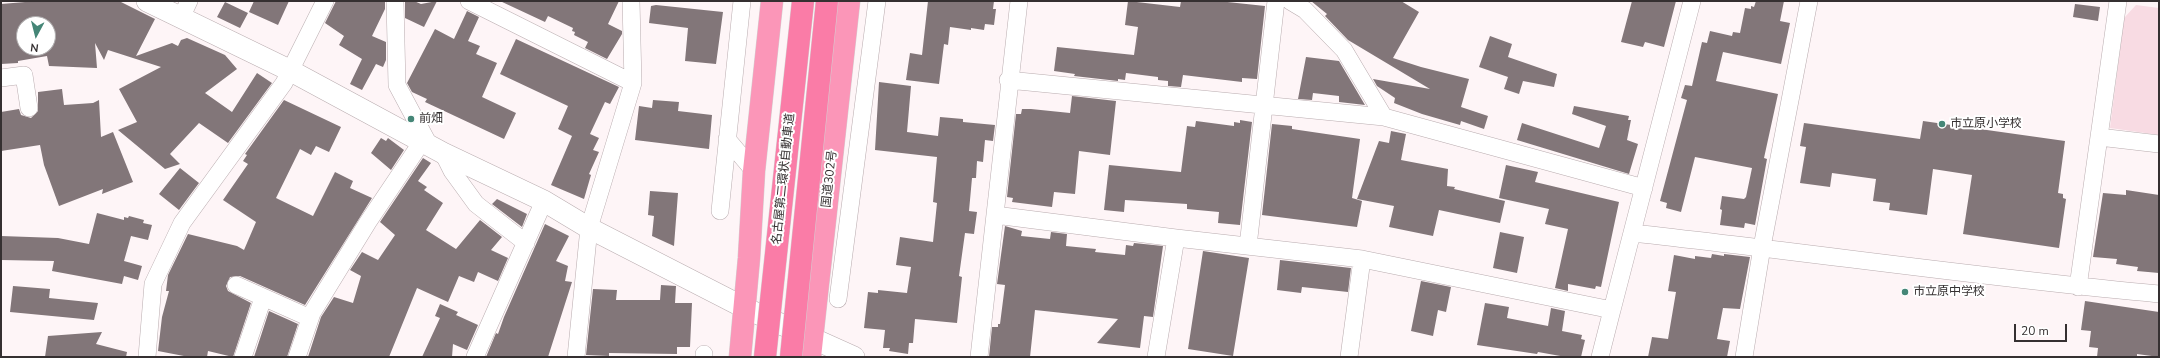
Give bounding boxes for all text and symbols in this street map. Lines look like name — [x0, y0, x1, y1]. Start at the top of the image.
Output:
north arrow — [16, 16, 56, 56]
text: N — [30, 39, 40, 55]
place label: 前畑 — [419, 112, 443, 126]
street label: 名古屋第二環状自動車道 — [770, 113, 798, 245]
marker: 前畑 — [406, 114, 416, 124]
place label: 市立原小学校 — [1950, 117, 2022, 131]
marker: 市立原小学校 — [1937, 119, 1947, 129]
street label: 国道302号 — [820, 150, 840, 208]
place label: 市立原中学校 — [1913, 285, 1985, 299]
marker: 市立原中学校 — [1900, 287, 1910, 297]
scale bar — [2016, 316, 2069, 342]
text: 20 m — [2021, 323, 2049, 339]

